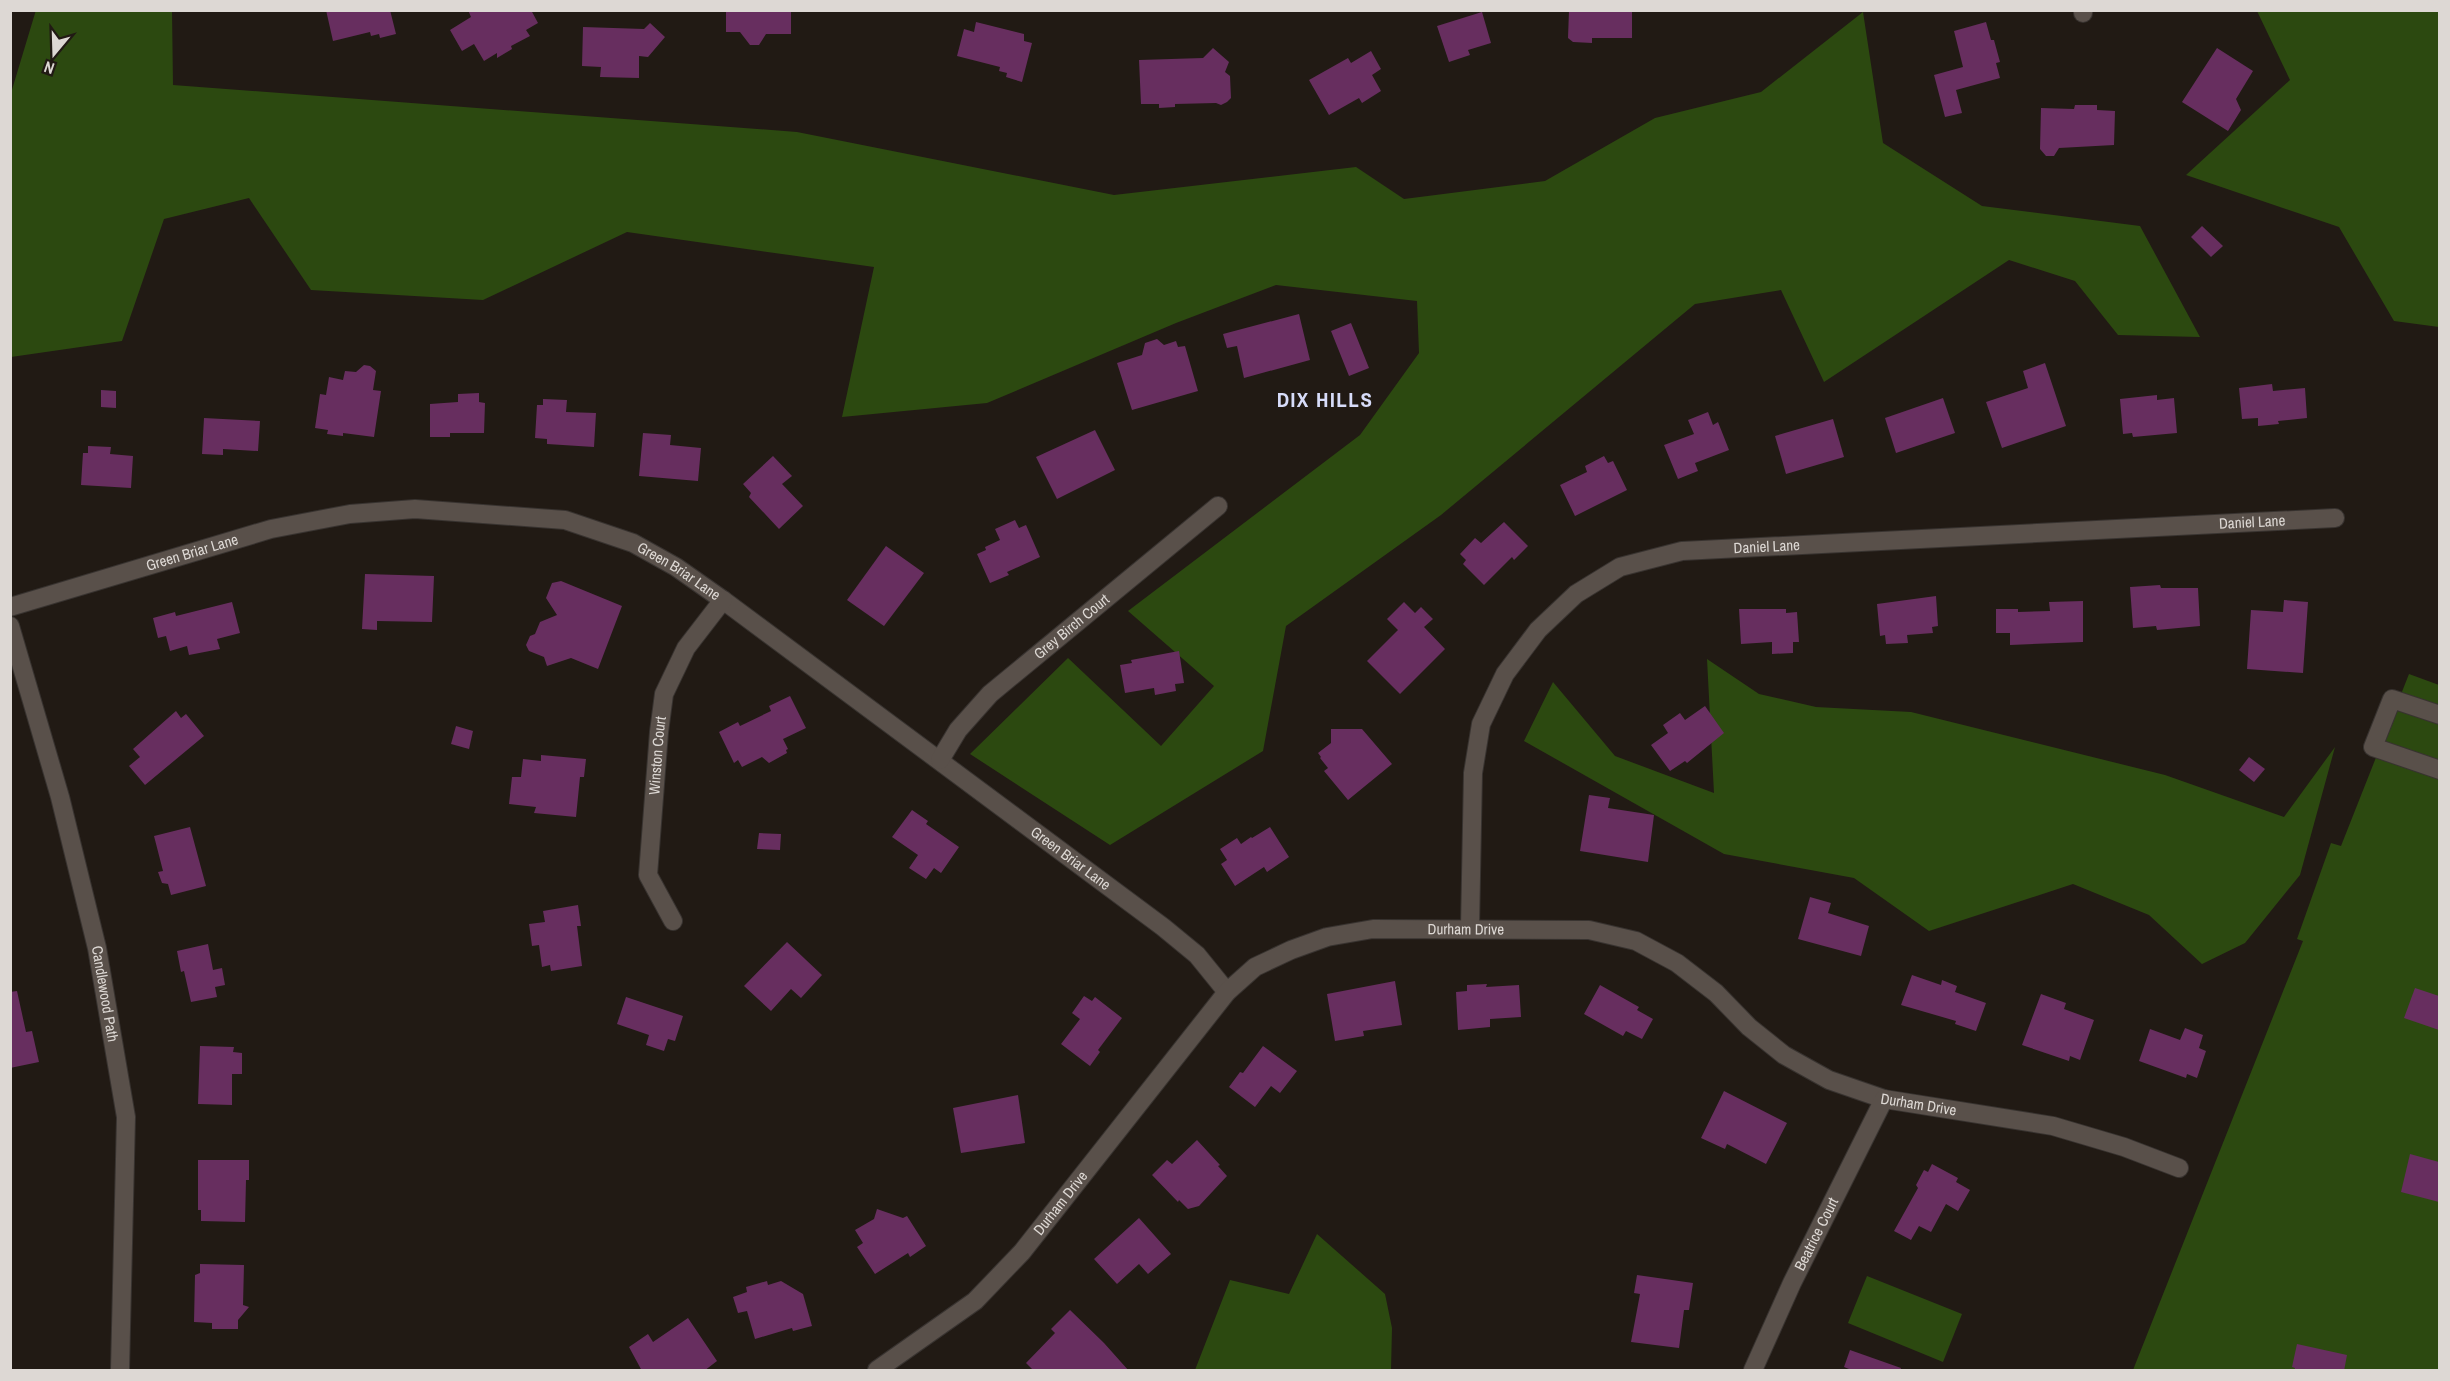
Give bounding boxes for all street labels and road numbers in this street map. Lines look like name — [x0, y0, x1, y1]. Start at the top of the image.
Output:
street label: Daniel Lane — [2218, 510, 2286, 534]
street label: Green Briar Lane — [143, 528, 241, 576]
street label: Daniel Lane — [1733, 534, 1801, 558]
street label: Green Briar Lane — [634, 536, 725, 605]
street label: Grey Birch Court — [1029, 588, 1114, 664]
street label: Winston Court — [643, 715, 671, 796]
street label: Green Briar Lane — [1026, 821, 1116, 895]
street label: Durham Drive — [1427, 918, 1504, 940]
street label: Candlewood Path — [87, 944, 124, 1043]
street label: Durham Drive — [1879, 1088, 1958, 1120]
street label: Durham Drive — [1028, 1166, 1092, 1239]
street label: Beatrice Court — [1789, 1193, 1843, 1274]

